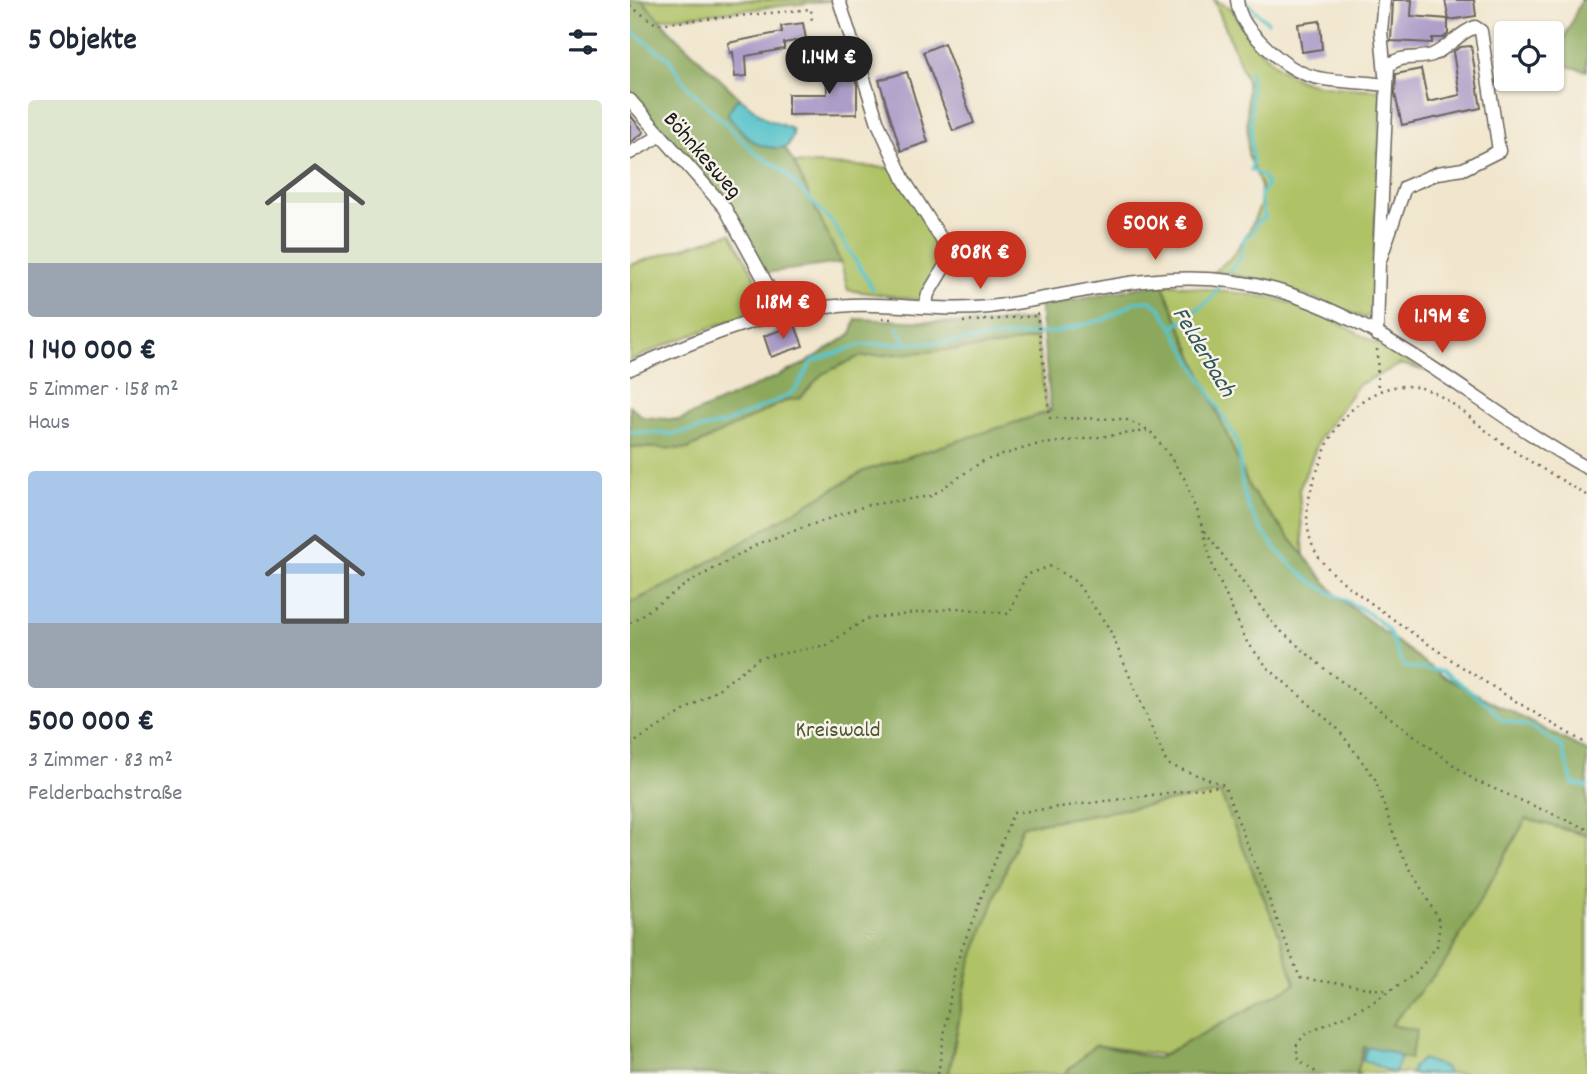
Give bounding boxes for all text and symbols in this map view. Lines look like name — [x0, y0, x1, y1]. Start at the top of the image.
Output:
text: 5 Objekte — [28, 21, 137, 64]
map controls — [1494, 21, 1564, 91]
button: locate — [1494, 21, 1564, 91]
icon: filters — [564, 23, 602, 61]
pin: 1.14M € — [764, 36, 894, 96]
text: 1.14M € — [801, 42, 857, 75]
street label: Böhnkesweg — [654, 105, 749, 207]
icon: home — [252, 145, 378, 271]
pin: 500K € — [1098, 202, 1212, 262]
text: 500K € — [1123, 208, 1187, 241]
pin: 808K € — [923, 232, 1037, 291]
text: 808K € — [950, 237, 1010, 270]
pin: 1.18M € — [718, 282, 848, 341]
text: 1.18M € — [756, 287, 810, 320]
pin: 1.19M € — [1377, 296, 1507, 355]
water label: Felderbach — [1162, 301, 1243, 405]
text: 1.19M € — [1414, 301, 1470, 334]
text: 1 140 000 € — [28, 331, 156, 374]
text: 5 Zimmer · 158 m² — [28, 374, 179, 407]
text: Haus — [28, 407, 70, 440]
icon: home — [252, 516, 378, 642]
text: 500 000 € — [28, 702, 154, 745]
park label: Kreiswald — [795, 715, 881, 748]
text: 3 Zimmer · 83 m² — [28, 745, 173, 778]
text: Felderbachstraße — [28, 778, 182, 811]

